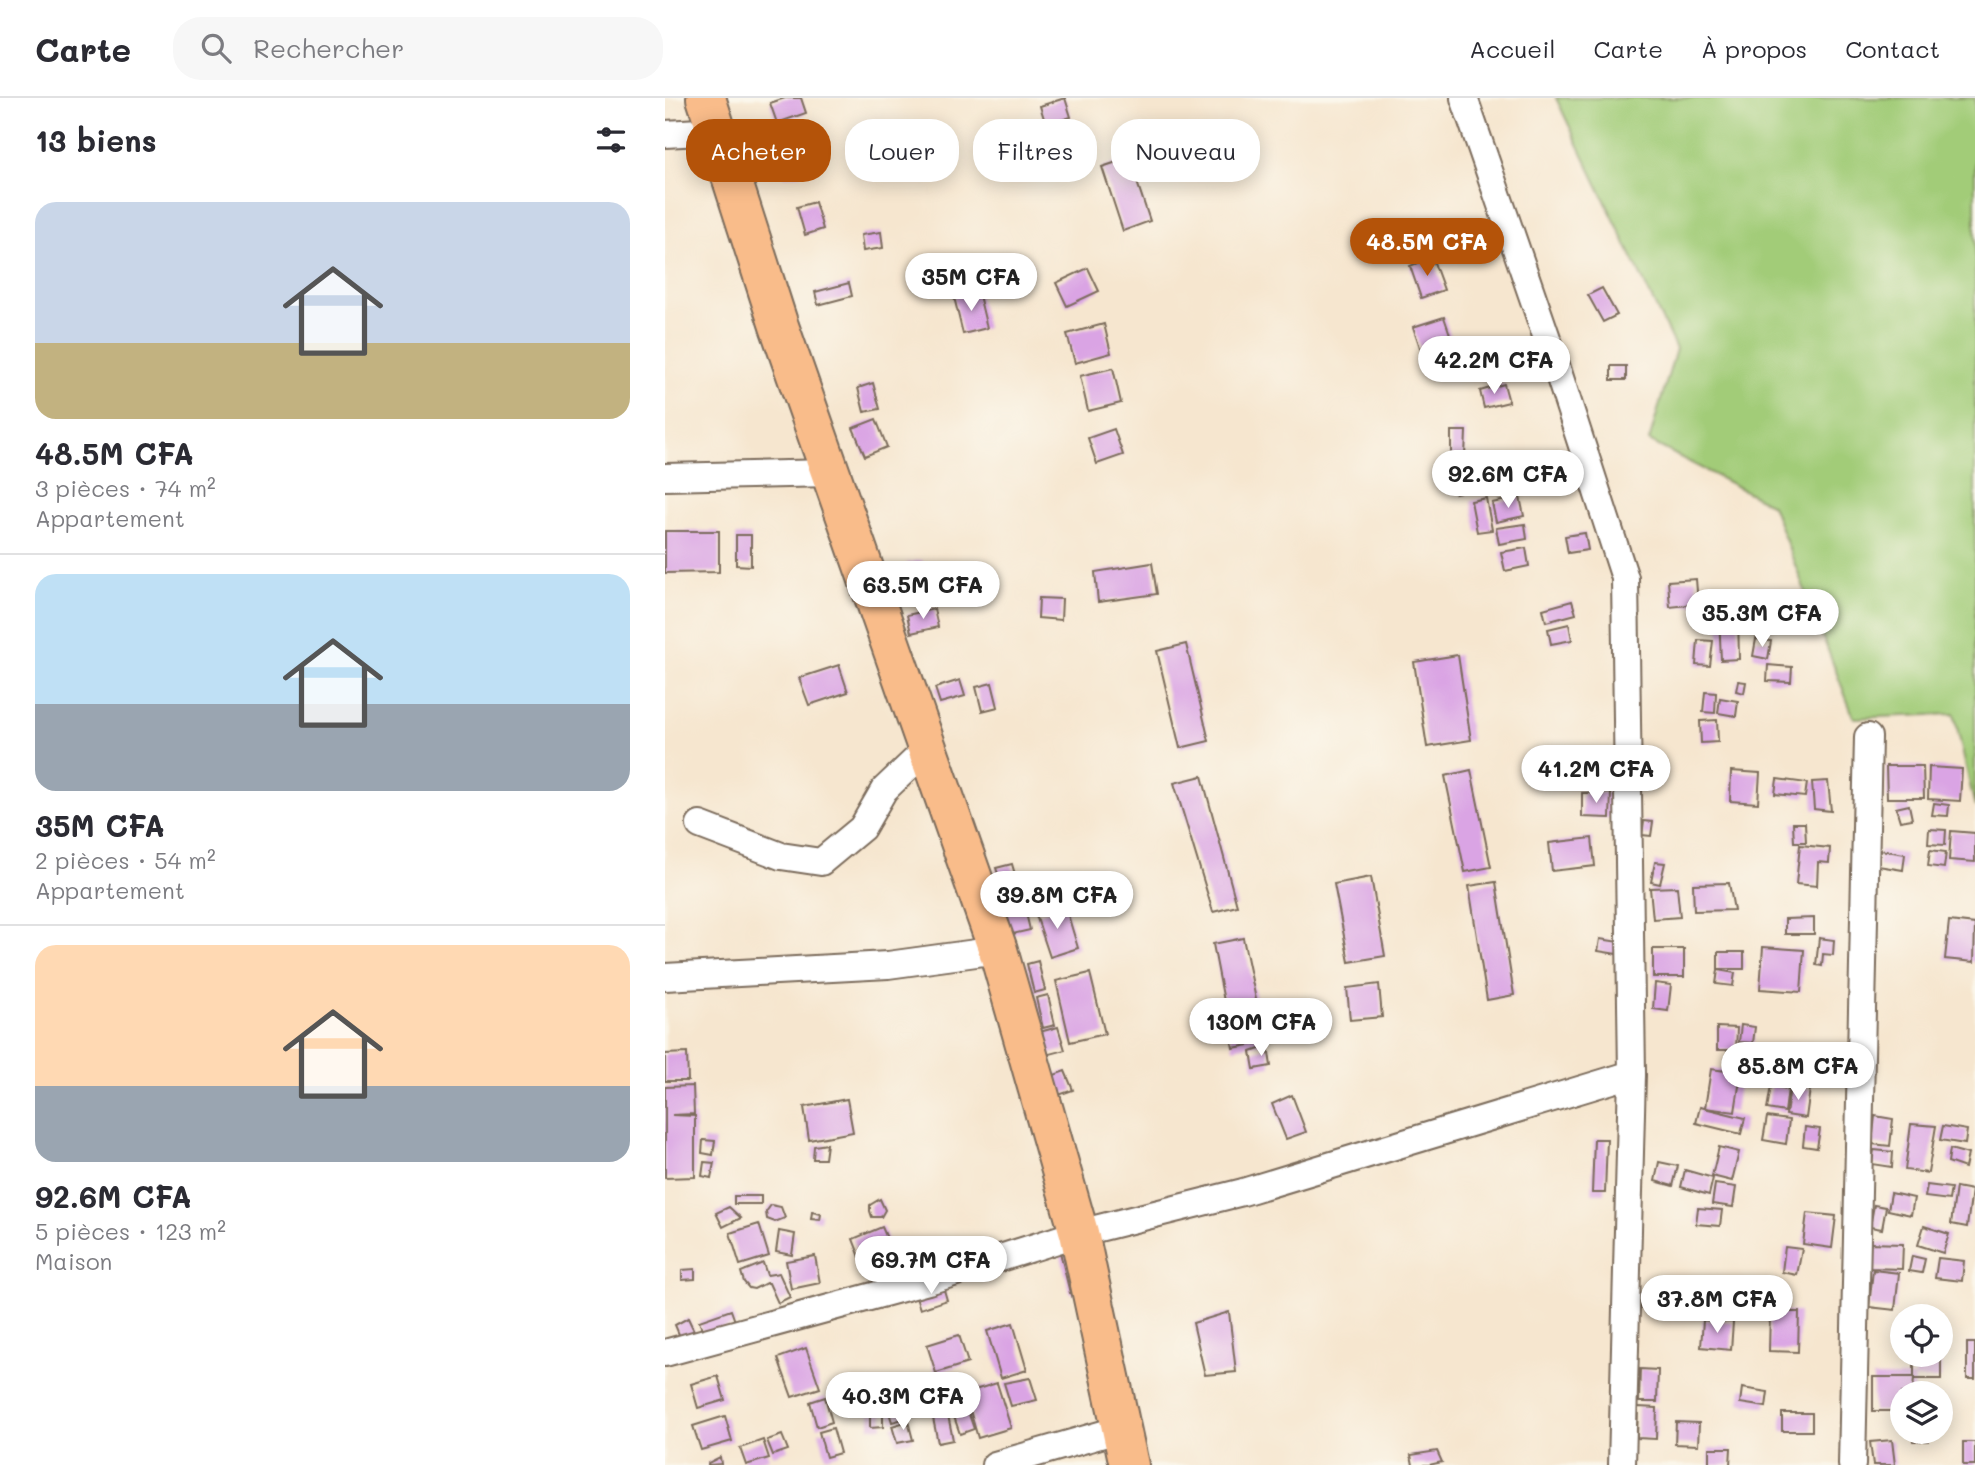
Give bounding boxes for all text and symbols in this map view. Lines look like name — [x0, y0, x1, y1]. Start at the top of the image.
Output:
search box — [173, 17, 663, 80]
text: Carte — [35, 27, 131, 70]
icon: search — [197, 29, 235, 67]
text: Rechercher — [253, 31, 404, 65]
text: Accueil — [1469, 33, 1555, 64]
text: Carte — [1593, 33, 1663, 64]
text: À propos — [1701, 33, 1807, 64]
text: Contact — [1845, 33, 1940, 64]
chip: Acheter — [686, 119, 831, 182]
chip: Louer — [845, 119, 959, 182]
chip: Filtres — [973, 119, 1097, 182]
chip: Nouveau — [1111, 119, 1260, 182]
text: 13 biens — [35, 120, 157, 160]
icon: filters — [592, 121, 630, 159]
pin: 48.5M CFA — [1347, 218, 1507, 278]
text: 48.5M CFA — [1366, 226, 1488, 256]
icon: home — [270, 248, 396, 374]
pin: 35M CFA — [906, 254, 1036, 313]
text: 35M CFA — [921, 261, 1021, 291]
pin: 42.2M CFA — [1414, 336, 1574, 396]
text: 42.2M CFA — [1434, 344, 1554, 374]
text: 48.5M CFA — [35, 433, 194, 473]
pin: 92.6M CFA — [1428, 450, 1588, 510]
text: 92.6M CFA — [1448, 458, 1568, 488]
text: 3 pièces · 74 m² — [35, 473, 216, 503]
text: Appartement — [35, 503, 185, 533]
pin: 63.5M CFA — [843, 561, 1003, 621]
text: 63.5M CFA — [863, 569, 983, 599]
pin: 35.3M CFA — [1682, 589, 1842, 649]
text: 35.3M CFA — [1702, 597, 1822, 627]
icon: home — [270, 620, 396, 746]
pin: 41.2M CFA — [1516, 746, 1676, 805]
text: 41.2M CFA — [1537, 753, 1655, 783]
text: 35M CFA — [35, 805, 165, 845]
text: 2 pièces · 54 m² — [35, 845, 216, 875]
pin: 39.8M CFA — [977, 872, 1137, 931]
text: Appartement — [35, 875, 185, 905]
text: 39.8M CFA — [996, 879, 1118, 909]
icon: home — [270, 991, 396, 1117]
pin: 130M CFA — [1189, 998, 1333, 1058]
text: 130M CFA — [1205, 1006, 1317, 1036]
pin: 85.8M CFA — [1718, 1042, 1878, 1102]
text: 85.8M CFA — [1737, 1050, 1859, 1080]
text: 92.6M CFA — [35, 1176, 192, 1216]
text: 5 pièces · 123 m² — [35, 1216, 226, 1246]
pin: 69.7M CFA — [851, 1236, 1011, 1296]
text: 69.7M CFA — [871, 1244, 991, 1274]
text: Maison — [35, 1246, 112, 1276]
pin: 37.8M CFA — [1637, 1276, 1797, 1335]
text: 37.8M CFA — [1657, 1283, 1777, 1313]
map controls — [1890, 1304, 1953, 1444]
button: locate — [1890, 1304, 1953, 1367]
pin: 40.3M CFA — [823, 1372, 983, 1432]
text: 40.3M CFA — [842, 1380, 964, 1410]
button: layers — [1890, 1381, 1953, 1444]

